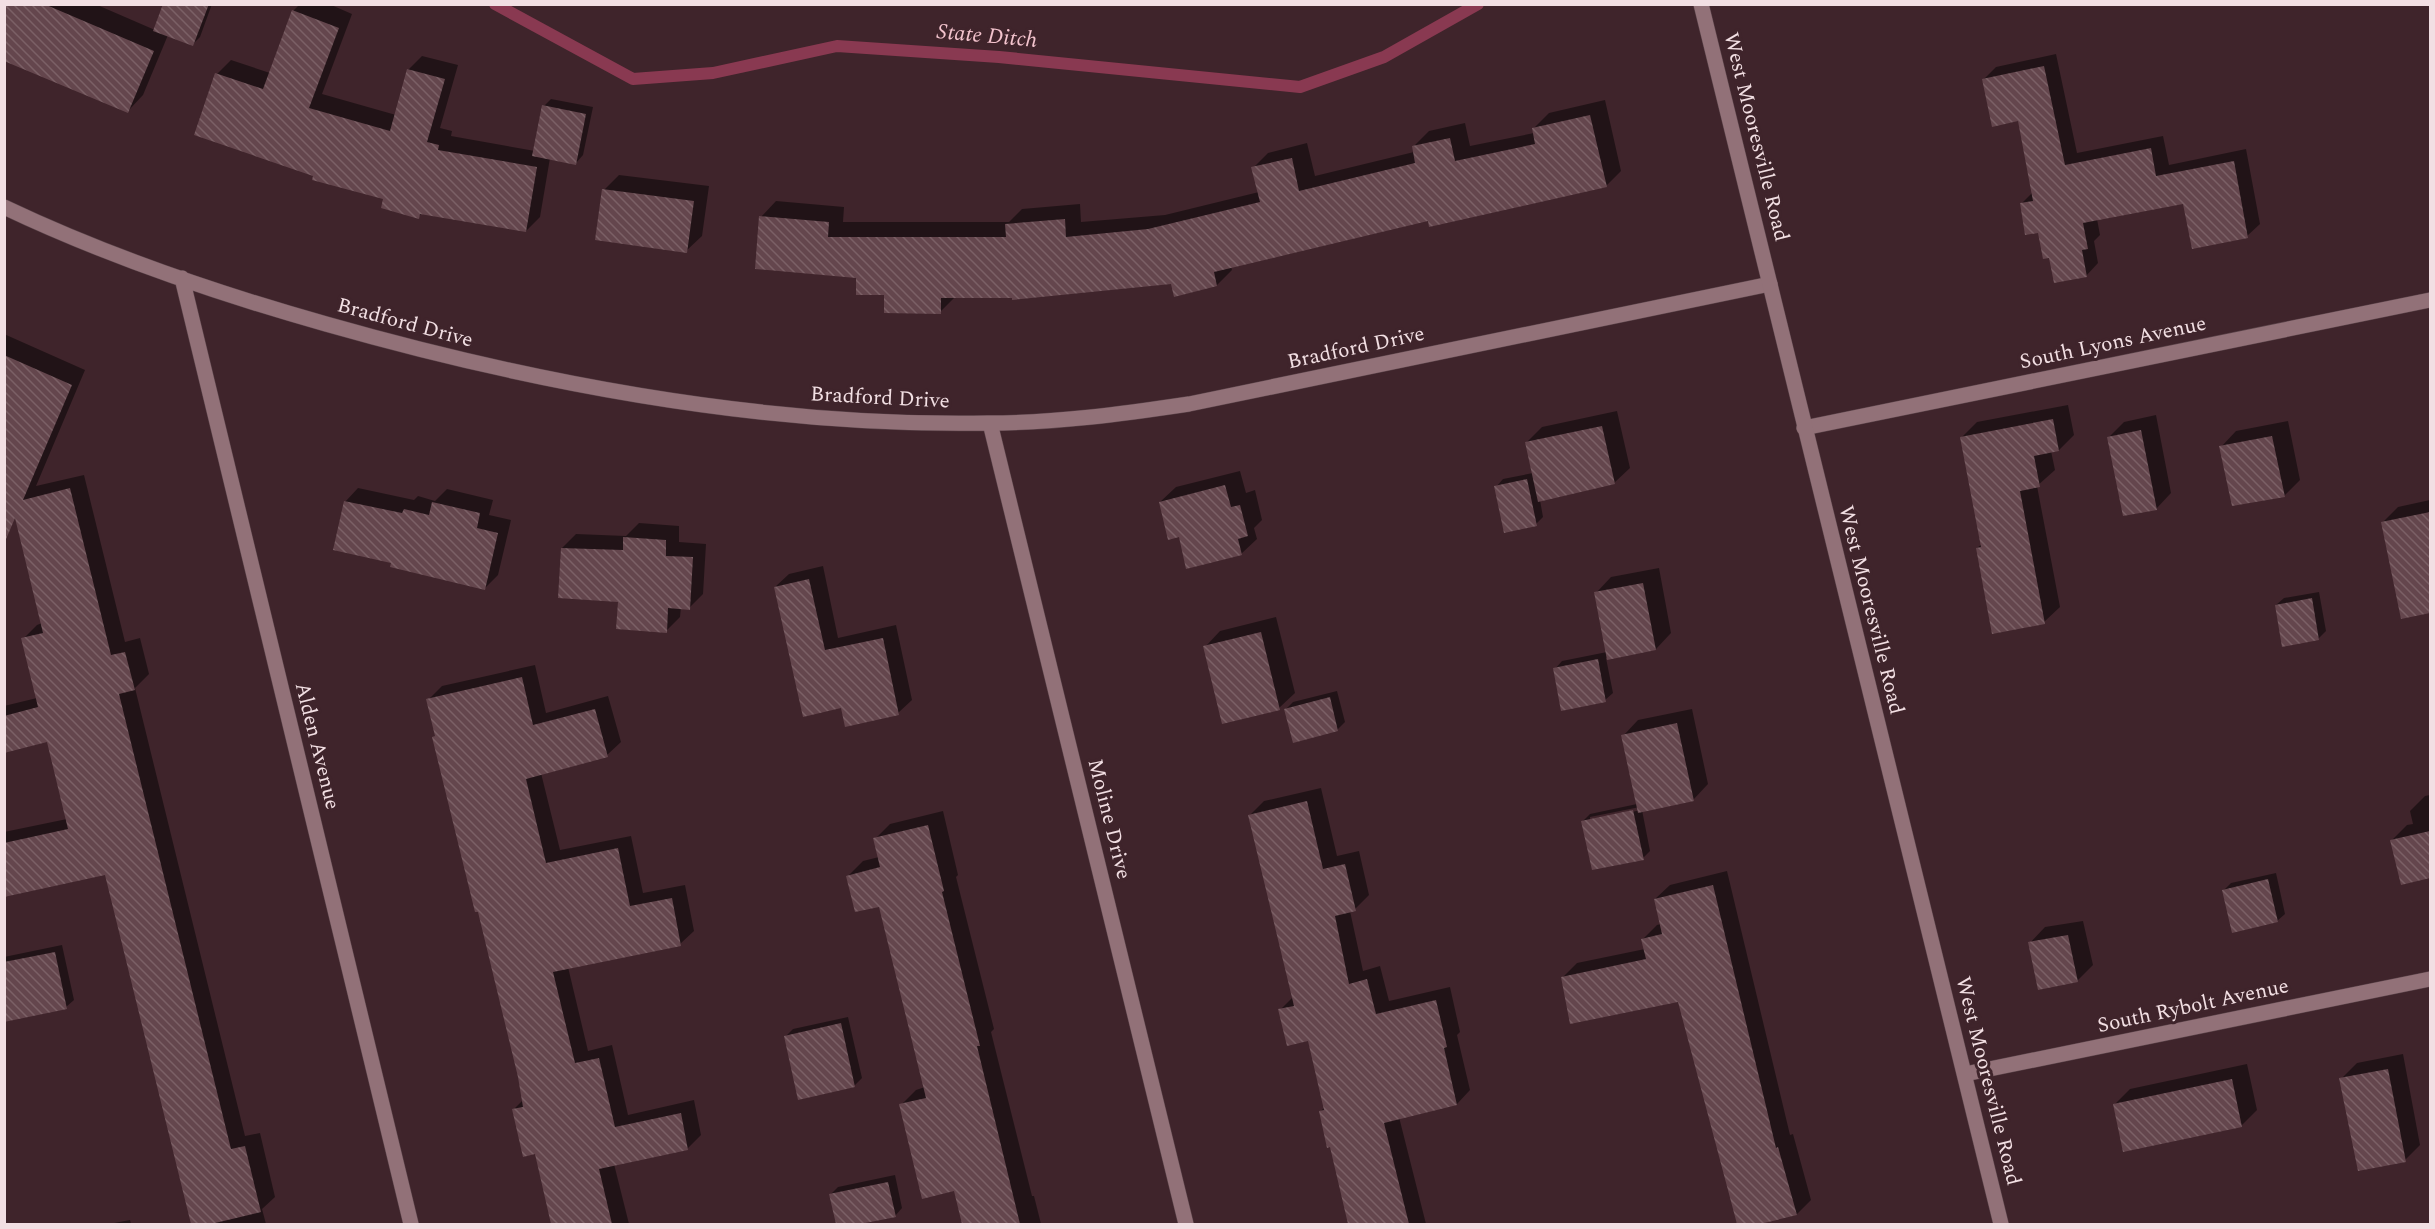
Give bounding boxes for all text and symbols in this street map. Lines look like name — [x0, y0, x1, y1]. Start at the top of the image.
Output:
water label: State Ditch — [935, 15, 1039, 57]
street label: West Mooresville Road — [1715, 29, 1797, 245]
street label: Bradford Drive — [333, 289, 477, 357]
street label: South Lyons Avenue — [2017, 308, 2209, 378]
street label: Bradford Drive — [1284, 318, 1428, 378]
street label: Bradford Drive — [809, 378, 951, 418]
street label: West Mooresville Road — [1830, 502, 1912, 718]
street label: Alden Avenue — [286, 679, 348, 813]
street label: Moline Drive — [1079, 755, 1139, 883]
street label: South Rybolt Avenue — [2094, 970, 2292, 1042]
street label: West Mooresville Road — [1947, 973, 2029, 1189]

